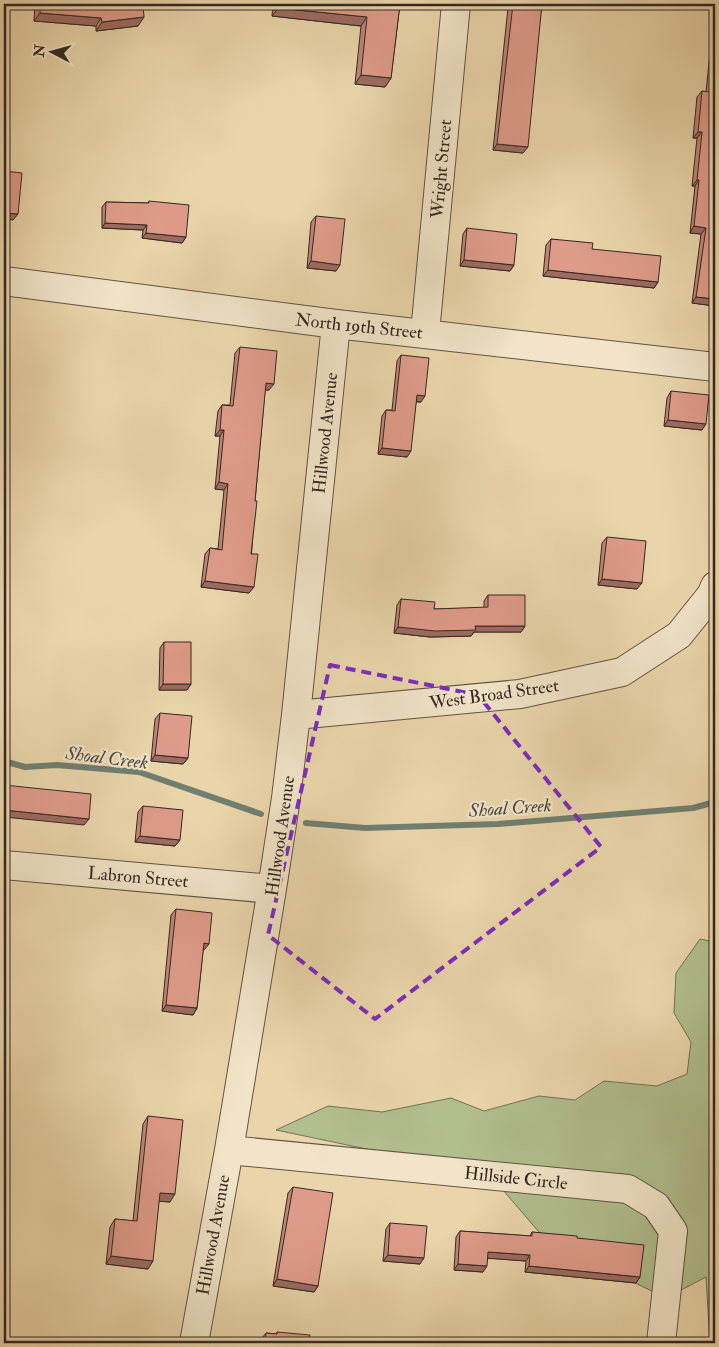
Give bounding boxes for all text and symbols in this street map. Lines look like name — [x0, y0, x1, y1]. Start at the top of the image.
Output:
north arrow — [28, 28, 78, 78]
text: N — [30, 43, 49, 59]
street label: Wright Street — [426, 118, 457, 221]
street label: North 19th Street — [294, 308, 424, 345]
street label: Hillwood Avenue — [308, 371, 343, 495]
street label: West Broad Street — [427, 674, 560, 715]
water label: Shoal Creek — [63, 741, 150, 775]
street label: Hillwood Avenue — [261, 774, 300, 898]
water label: Shoal Creek — [467, 793, 552, 823]
street label: Labron Street — [87, 862, 189, 893]
street label: Hillside Circle — [463, 1162, 569, 1195]
street label: Hillwood Avenue — [192, 1173, 235, 1297]

